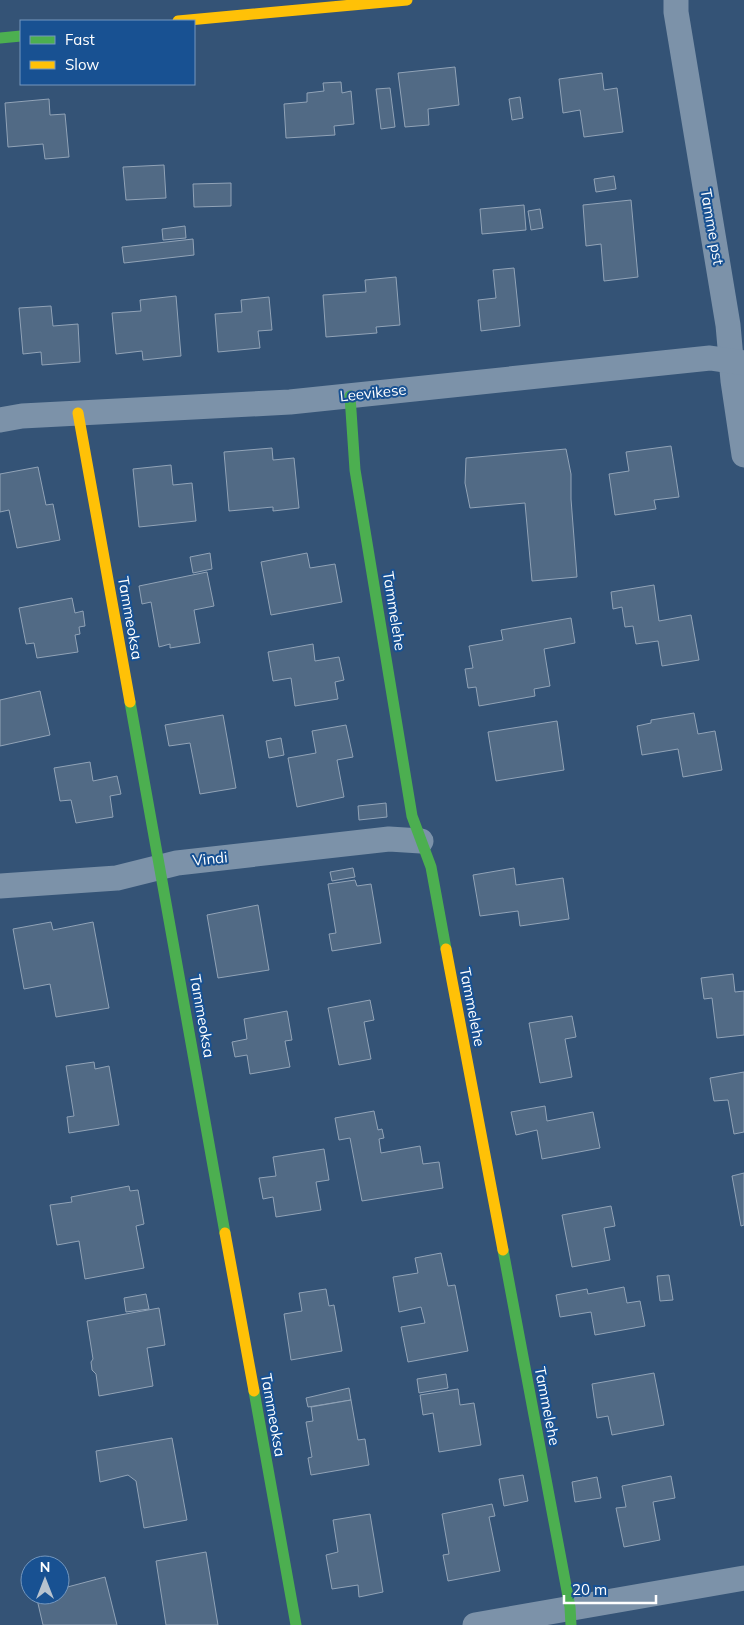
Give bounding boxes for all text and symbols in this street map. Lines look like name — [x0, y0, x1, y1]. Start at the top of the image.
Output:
legend — [20, 20, 195, 85]
text: Fast — [65, 30, 95, 49]
text: Slow — [65, 55, 99, 74]
street label: Tamme pst — [696, 187, 729, 266]
street label: Leevikese — [339, 380, 407, 405]
street label: Tammelehe — [379, 570, 410, 652]
street label: Tammeoksa — [114, 575, 147, 661]
street label: Vindi — [191, 847, 229, 870]
street label: Tammelehe — [456, 966, 489, 1048]
street label: Tammeoksa — [186, 973, 219, 1059]
street label: Tammelehe — [531, 1365, 564, 1447]
street label: Tammeoksa — [257, 1372, 290, 1458]
north arrow — [20, 1555, 70, 1605]
text: N — [40, 1558, 50, 1576]
scale bar — [564, 1572, 656, 1604]
text: 20 m — [572, 1580, 607, 1599]

